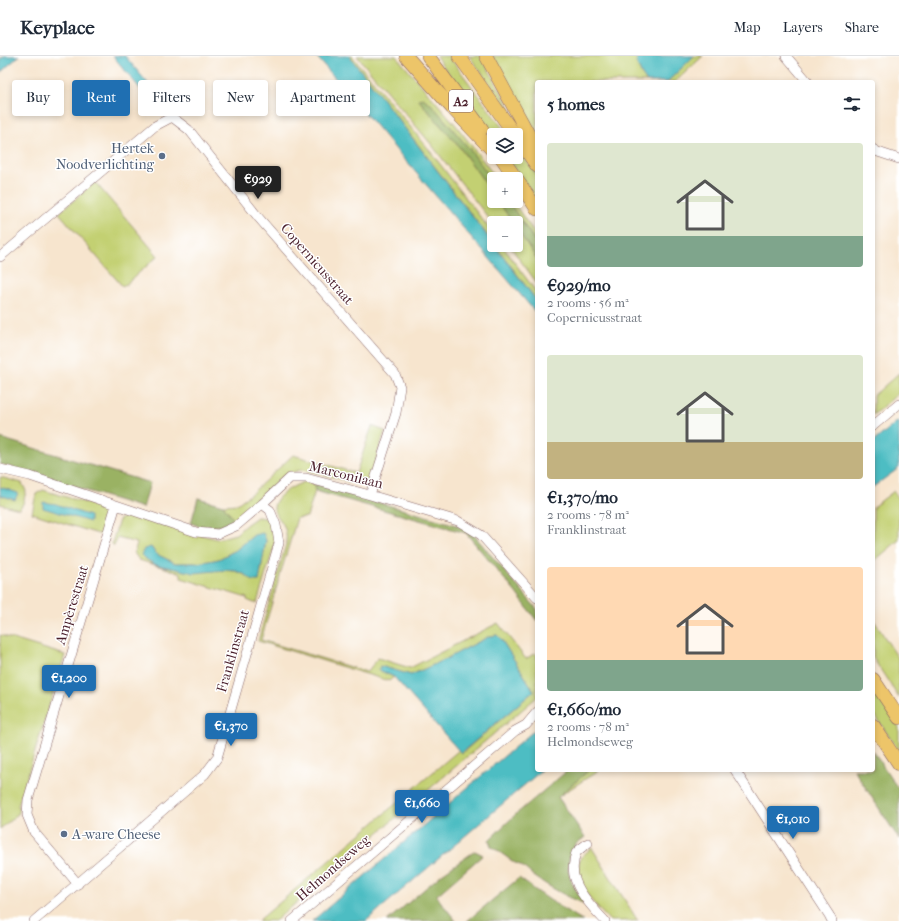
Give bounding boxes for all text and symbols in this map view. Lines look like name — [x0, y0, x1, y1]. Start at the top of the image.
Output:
text: Keyplace — [20, 17, 95, 39]
text: Map — [734, 19, 761, 36]
text: Layers — [783, 19, 823, 36]
text: Share — [845, 19, 879, 36]
chip: Buy — [12, 80, 64, 116]
chip: Rent — [72, 80, 130, 116]
chip: Filters — [138, 80, 205, 116]
chip: New — [213, 80, 268, 116]
chip: Apartment — [276, 80, 370, 116]
road number: A2 — [449, 90, 473, 112]
icon: filters — [841, 93, 863, 115]
text: 5 homes — [547, 94, 605, 114]
map controls — [487, 128, 523, 252]
button: layers — [487, 128, 523, 164]
place label: Hertek Noodverlichting — [56, 140, 155, 173]
marker: Hertek Noodverlichting — [157, 151, 167, 161]
pin: €929 — [234, 166, 282, 200]
icon: home — [669, 169, 741, 241]
text: €929 — [244, 171, 272, 186]
button: + — [487, 172, 523, 208]
button: − — [487, 216, 523, 252]
street label: Copernicusstraat — [277, 220, 357, 308]
text: €929/mo — [547, 275, 611, 295]
text: 2 rooms · 56 m² — [547, 295, 629, 310]
text: Copernicusstraat — [547, 310, 642, 325]
icon: home — [669, 381, 741, 453]
street label: Marconilaan — [307, 458, 385, 492]
text: €1,370/mo — [547, 487, 618, 507]
text: 2 rooms · 78 m² — [547, 507, 629, 522]
text: Franklinstraat — [547, 522, 626, 537]
street label: Ampèrestraat — [52, 563, 92, 648]
icon: home — [669, 593, 741, 665]
street label: Franklinstraat — [213, 608, 253, 694]
pin: €1,200 — [36, 665, 102, 699]
text: €1,200 — [51, 670, 87, 685]
text: €1,660/mo — [547, 699, 621, 719]
pin: €1,370 — [198, 713, 264, 747]
text: €1,370 — [214, 718, 248, 733]
text: 2 rooms · 78 m² — [547, 719, 629, 734]
text: Helmondseweg — [547, 734, 633, 749]
pin: €1,660 — [389, 790, 455, 824]
text: €1,660 — [404, 795, 440, 810]
pin: €1,010 — [760, 806, 826, 840]
text: €1,010 — [776, 811, 810, 826]
place label: A-ware Cheese — [71, 826, 160, 843]
marker: A-ware Cheese — [59, 829, 69, 839]
street label: Helmondseweg — [293, 831, 374, 905]

